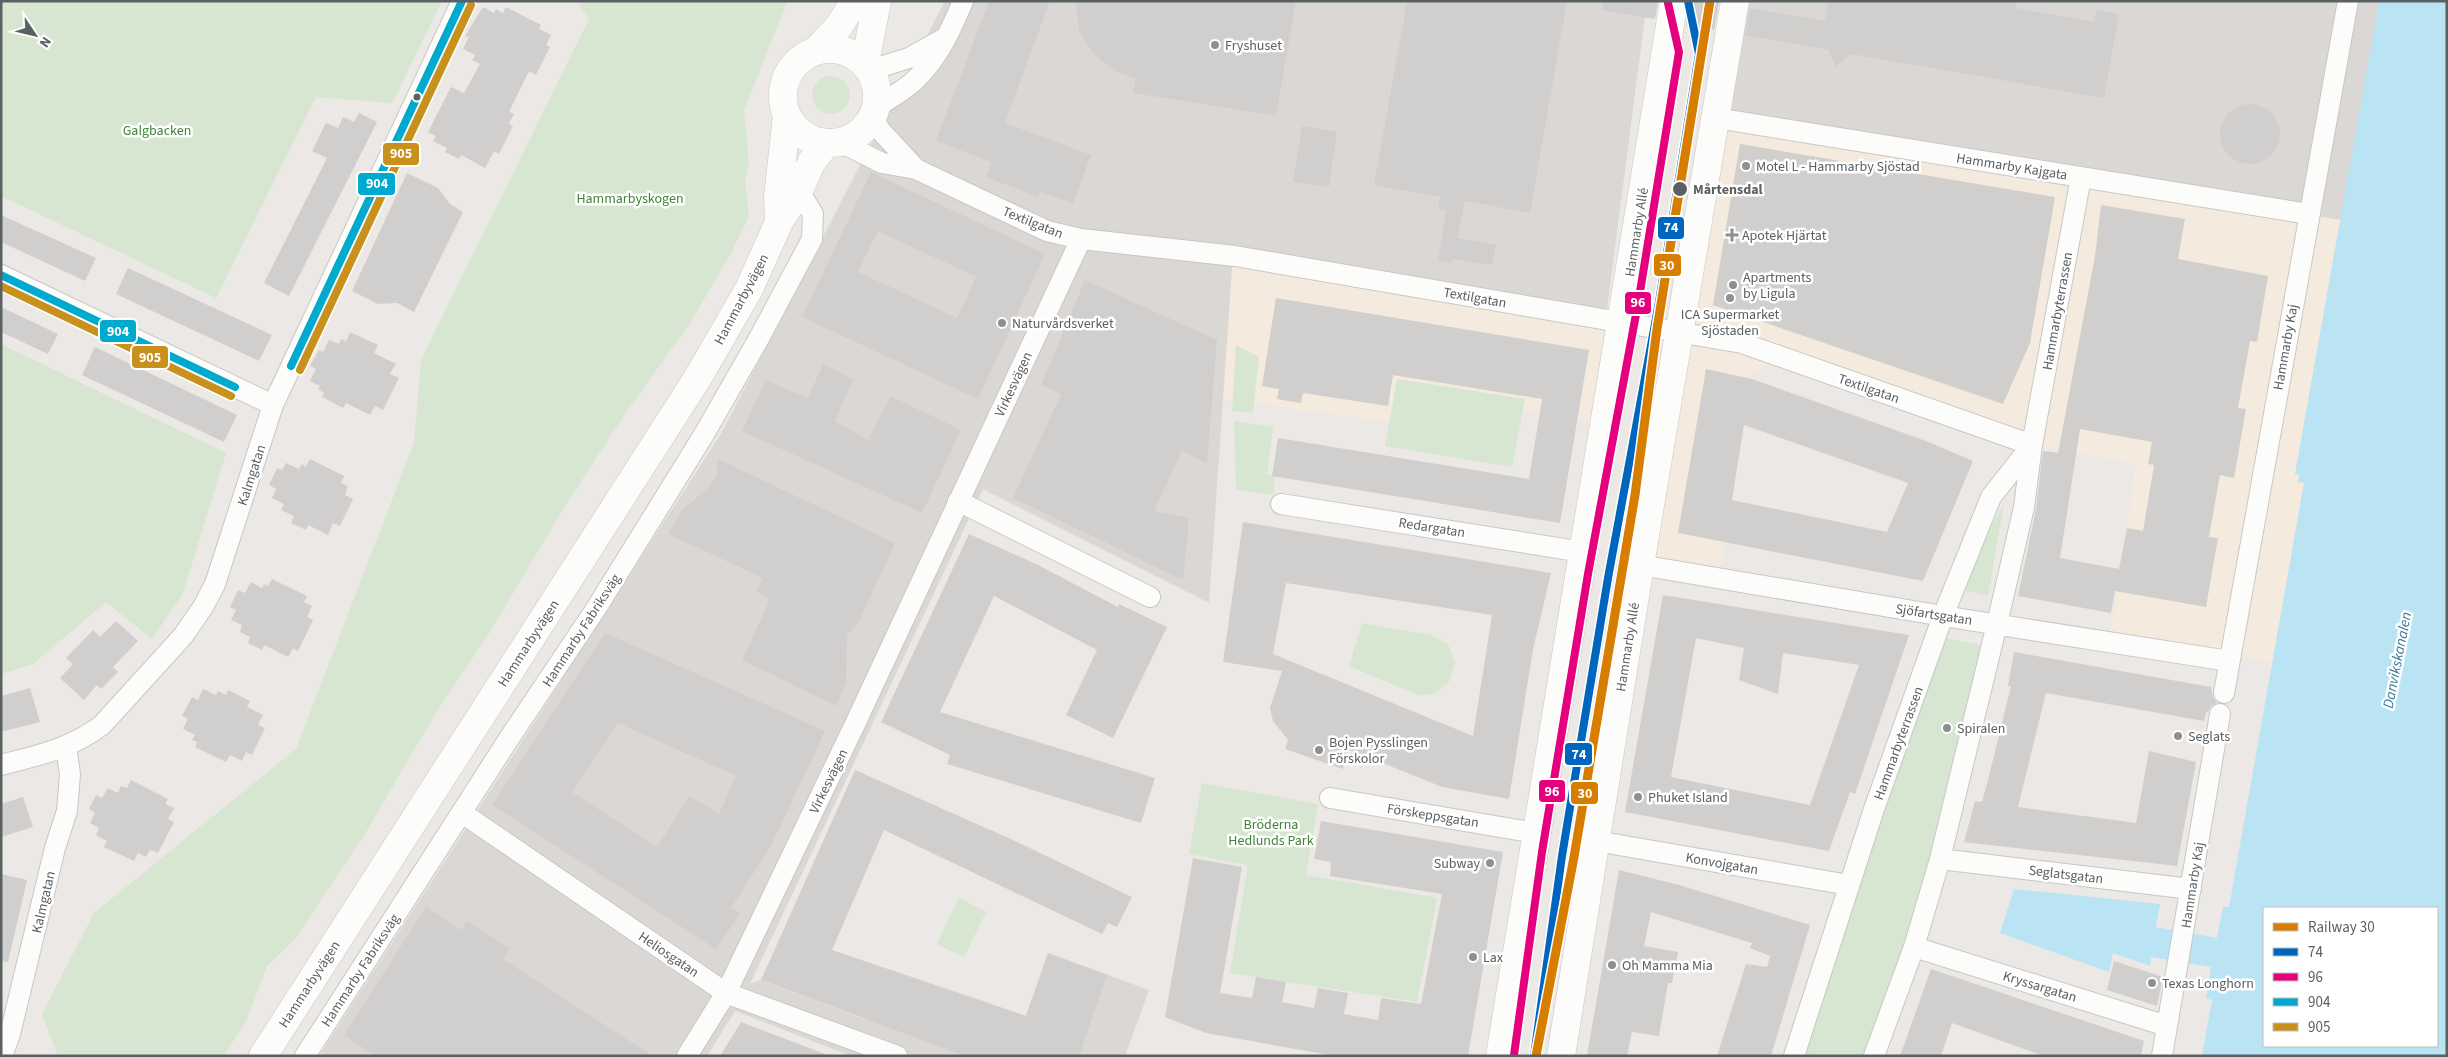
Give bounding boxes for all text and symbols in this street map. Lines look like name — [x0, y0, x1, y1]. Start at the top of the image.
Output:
north arrow — [10, 10, 60, 60]
text: N — [34, 32, 56, 51]
place label: Fryshuset — [1225, 36, 1282, 56]
marker: Fryshuset — [1209, 39, 1221, 51]
unlabelled marker — [412, 92, 422, 102]
park label: Galgbacken — [123, 121, 191, 141]
line badge: 905 — [382, 142, 420, 166]
text: 905 — [390, 144, 412, 164]
street label: Hammarby Kajgata — [1955, 148, 2069, 186]
place label: Motel L - Hammarby Sjöstad — [1756, 157, 1920, 177]
marker: Motel L - Hammarby Sjöstad — [1740, 160, 1752, 172]
line badge: 904 — [357, 172, 396, 196]
text: 904 — [366, 174, 389, 194]
marker: Mårtensdal — [1671, 180, 1689, 198]
place label: Mårtensdal — [1693, 180, 1763, 200]
street label: Hammarby Allé — [1620, 186, 1654, 278]
park label: Hammarbyskogen — [576, 189, 684, 209]
street label: Textilgatan — [999, 202, 1066, 244]
line badge: 74 — [1657, 216, 1685, 240]
text: 74 — [1664, 218, 1679, 238]
place label: Apotek Hjärtat — [1742, 226, 1827, 246]
marker: Apotek Hjärtat — [1726, 229, 1738, 241]
street label: Hammarbyvägen — [710, 250, 774, 348]
street label: Hammarbyterrassen — [2038, 250, 2078, 372]
line badge: 30 — [1653, 253, 1682, 277]
text: 30 — [1660, 256, 1674, 276]
place label: Apartments by Ligula — [1743, 268, 1812, 304]
marker: Apartments by Ligula — [1727, 279, 1739, 291]
street label: Textilgatan — [1442, 283, 1508, 313]
line badge: 96 — [1624, 291, 1652, 315]
marker: ICA Supermarket Sjöstaden — [1724, 292, 1736, 304]
text: 96 — [1631, 293, 1645, 313]
street label: Hammarby Kaj — [2269, 303, 2303, 392]
place label: ICA Supermarket Sjöstaden — [1681, 305, 1780, 341]
place label: Naturvårdsverket — [1012, 314, 1114, 334]
marker: Naturvårdsverket — [996, 317, 1008, 329]
line badge: 904 — [99, 319, 137, 343]
text: 904 — [107, 322, 130, 342]
line badge: 905 — [131, 345, 169, 369]
text: 905 — [139, 348, 161, 368]
street label: Virkesvägen — [990, 349, 1038, 420]
street label: Textilgatan — [1835, 369, 1902, 409]
street label: Kalmgatan — [233, 442, 271, 508]
street label: Redargatan — [1397, 513, 1467, 543]
street label: Hammarby Fabriksväg — [538, 570, 626, 691]
street label: Hammarbyvägen — [493, 596, 565, 691]
street label: Sjöfartsgatan — [1894, 599, 1974, 631]
street label: Hammarby Allé — [1611, 601, 1645, 693]
water label: Danvikskanalen — [2378, 610, 2417, 710]
street label: Hammarbyterrassen — [1869, 684, 1929, 803]
place label: Spiralen — [1957, 719, 2005, 739]
marker: Spiralen — [1941, 722, 1953, 734]
place label: Seglats — [2188, 727, 2230, 747]
marker: Seglats — [2172, 730, 2184, 742]
place label: Bojen Pysslingen Förskolor — [1329, 733, 1428, 769]
line badge: 74 — [1564, 742, 1593, 766]
marker: Bojen Pysslingen Förskolor — [1313, 744, 1325, 756]
text: 74 — [1572, 745, 1587, 765]
street label: Virkesvägen — [805, 746, 853, 817]
line badge: 96 — [1538, 779, 1566, 803]
line badge: 30 — [1570, 781, 1599, 805]
text: 96 — [1545, 782, 1559, 802]
text: 30 — [1578, 784, 1592, 804]
place label: Phuket Island — [1648, 788, 1728, 808]
marker: Phuket Island — [1632, 791, 1644, 803]
street label: Förskeppsgatan — [1385, 799, 1480, 833]
park label: Bröderna Hedlunds Park — [1228, 815, 1314, 851]
street label: Hammarby Kaj — [2176, 841, 2210, 930]
street label: Konvojgatan — [1684, 848, 1760, 880]
place label: Subway — [1434, 854, 1480, 874]
marker: Subway — [1484, 857, 1496, 869]
street label: Seglatsgatan — [2027, 860, 2104, 889]
street label: Kalmgatan — [27, 869, 61, 935]
legend — [2263, 907, 2438, 1047]
street label: Hammarby Fabriksväg — [317, 910, 405, 1031]
text: Railway 30 — [2308, 917, 2375, 938]
street label: Heliosgatan — [634, 927, 703, 983]
street label: Hammarbyvägen — [274, 937, 346, 1032]
text: 74 — [2308, 942, 2323, 963]
place label: Lax — [1483, 948, 1504, 968]
marker: Lax — [1467, 951, 1479, 963]
place label: Oh Mamma Mia — [1622, 956, 1713, 976]
marker: Oh Mamma Mia — [1606, 959, 1618, 971]
street label: Kryssargatan — [2000, 966, 2079, 1008]
text: 96 — [2308, 967, 2323, 988]
place label: Texas Longhorn — [2162, 974, 2254, 994]
marker: Texas Longhorn — [2146, 977, 2158, 989]
text: 904 — [2308, 992, 2331, 1013]
text: 905 — [2308, 1017, 2330, 1038]

